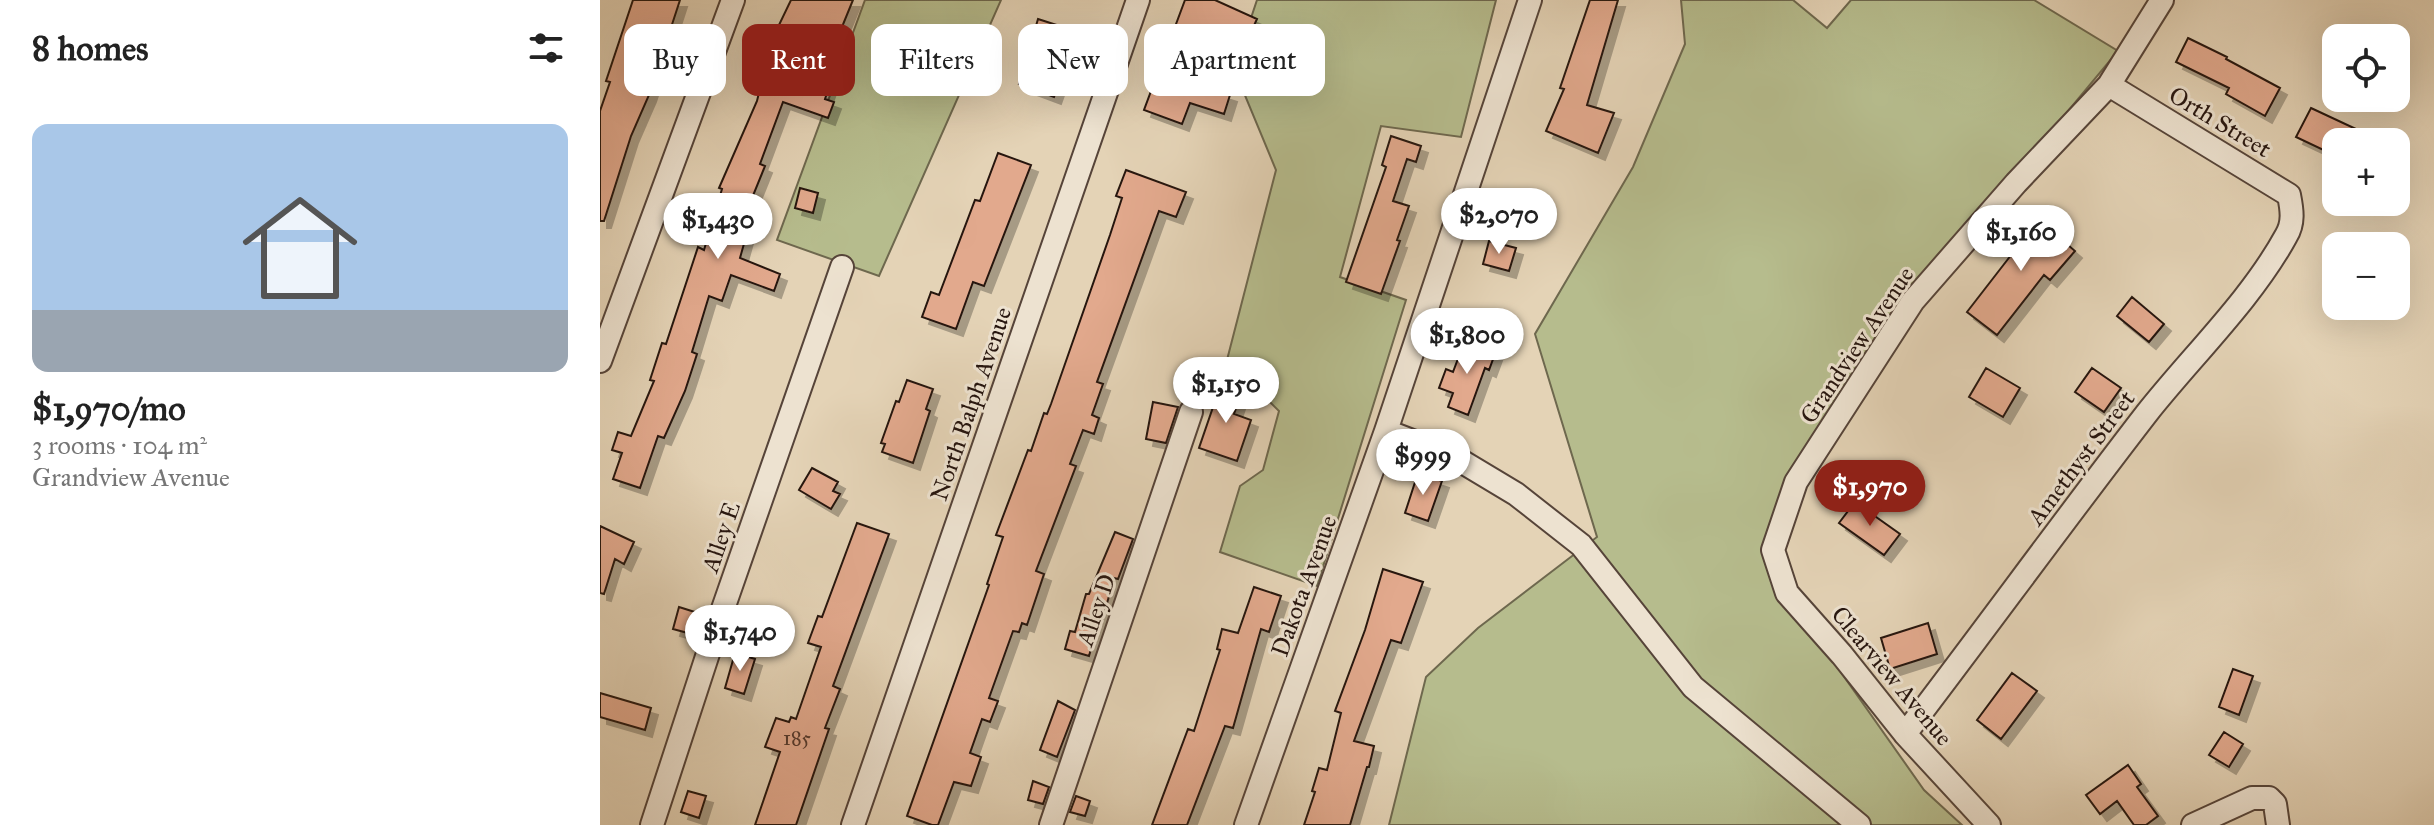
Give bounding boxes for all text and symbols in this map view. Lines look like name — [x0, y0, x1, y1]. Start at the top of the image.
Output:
chip: Buy — [624, 24, 726, 96]
chip: Rent — [742, 24, 855, 96]
chip: Filters — [871, 24, 1002, 96]
chip: New — [1018, 24, 1128, 96]
chip: Apartment — [1144, 24, 1325, 96]
map controls — [2322, 24, 2410, 320]
button: locate — [2322, 24, 2410, 112]
icon: filters — [524, 26, 568, 70]
text: 8 homes — [32, 28, 148, 69]
street label: Orth Street — [2163, 80, 2277, 164]
button: + — [2322, 128, 2410, 216]
icon: home — [228, 176, 372, 320]
pin: $2,070 — [1434, 188, 1564, 256]
pin: $1,430 — [653, 193, 783, 261]
text: $2,070 — [1459, 198, 1539, 230]
text: $1,430 — [681, 203, 755, 235]
pin: $1,160 — [1956, 205, 2086, 273]
text: $1,160 — [1985, 215, 2057, 247]
button: − — [2322, 232, 2410, 320]
street label: Grandview Avenue — [1793, 261, 1921, 429]
street label: North Balph Avenue — [924, 303, 1018, 505]
pin: $1,800 — [1402, 308, 1532, 376]
text: $1,800 — [1429, 318, 1505, 350]
pin: $1,150 — [1161, 357, 1291, 425]
text: $1,150 — [1191, 367, 1261, 399]
street label: Amethyst Street — [2020, 384, 2142, 532]
text: $1,970/mo — [32, 388, 186, 429]
text: 3 rooms · 104 m² — [32, 429, 207, 461]
pin: $999 — [1376, 429, 1470, 497]
text: $999 — [1394, 439, 1452, 471]
pin: $1,970 — [1805, 460, 1935, 528]
text: Grandview Avenue — [32, 461, 230, 493]
text: $1,970 — [1832, 470, 1908, 502]
street label: Alley E — [695, 498, 747, 577]
street label: Dakota Avenue — [1265, 511, 1343, 661]
street label: Alley D — [1069, 570, 1122, 651]
street label: Clearview Avenue — [1825, 600, 1959, 752]
pin: $1,740 — [675, 605, 805, 673]
text: $1,740 — [703, 615, 777, 647]
house number: 185 — [783, 726, 811, 750]

